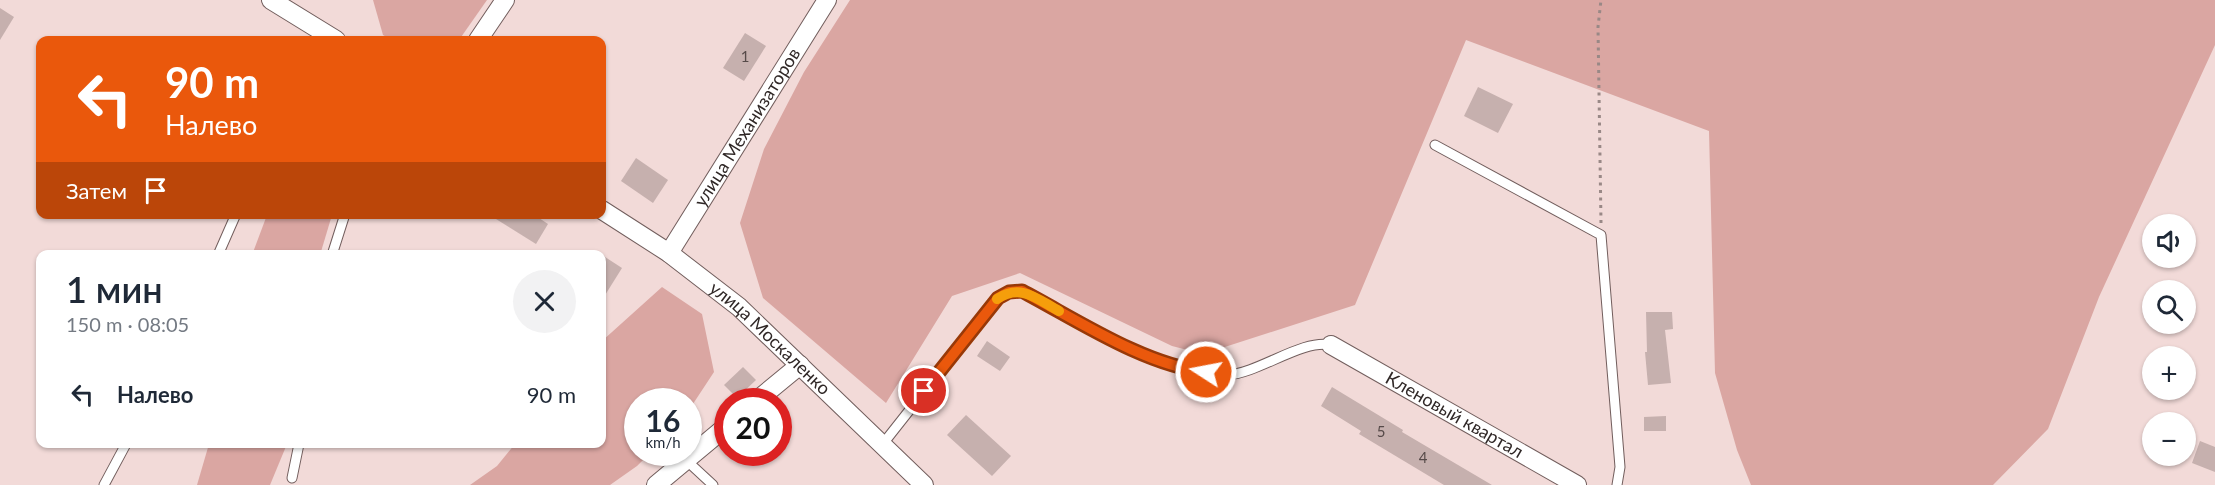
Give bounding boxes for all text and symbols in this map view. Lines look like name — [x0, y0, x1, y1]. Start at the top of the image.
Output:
street label: улица Механизаторов — [689, 43, 804, 210]
house number: 1 — [741, 47, 749, 65]
text: 90 m — [165, 57, 259, 107]
icon: left — [66, 60, 144, 138]
text: Налево — [165, 108, 257, 141]
icon: arrive — [139, 174, 172, 207]
text: Затем — [66, 177, 127, 204]
map controls — [2142, 214, 2196, 466]
button: sound — [2142, 214, 2196, 268]
text: 1 мин — [66, 267, 163, 311]
button: close — [513, 270, 576, 333]
street label: улица Москаленко — [706, 276, 835, 399]
button: search — [2142, 280, 2196, 334]
text: 150 m · 08:05 — [66, 312, 189, 336]
position arrow — [1174, 340, 1238, 404]
button: + — [2142, 346, 2196, 400]
pin — [898, 365, 949, 416]
street label: Кленовый квартал — [1382, 366, 1528, 462]
icon: arrive — [907, 374, 940, 407]
icon: left — [66, 378, 99, 411]
text: Налево — [117, 381, 193, 408]
text: 90 m — [527, 381, 576, 408]
speed limit sign: 20 — [714, 388, 792, 466]
text: 16 — [646, 402, 680, 438]
button: − — [2142, 412, 2196, 466]
house number: 5 — [1377, 422, 1385, 440]
text: km/h — [645, 433, 681, 451]
house number: 4 — [1419, 448, 1428, 466]

